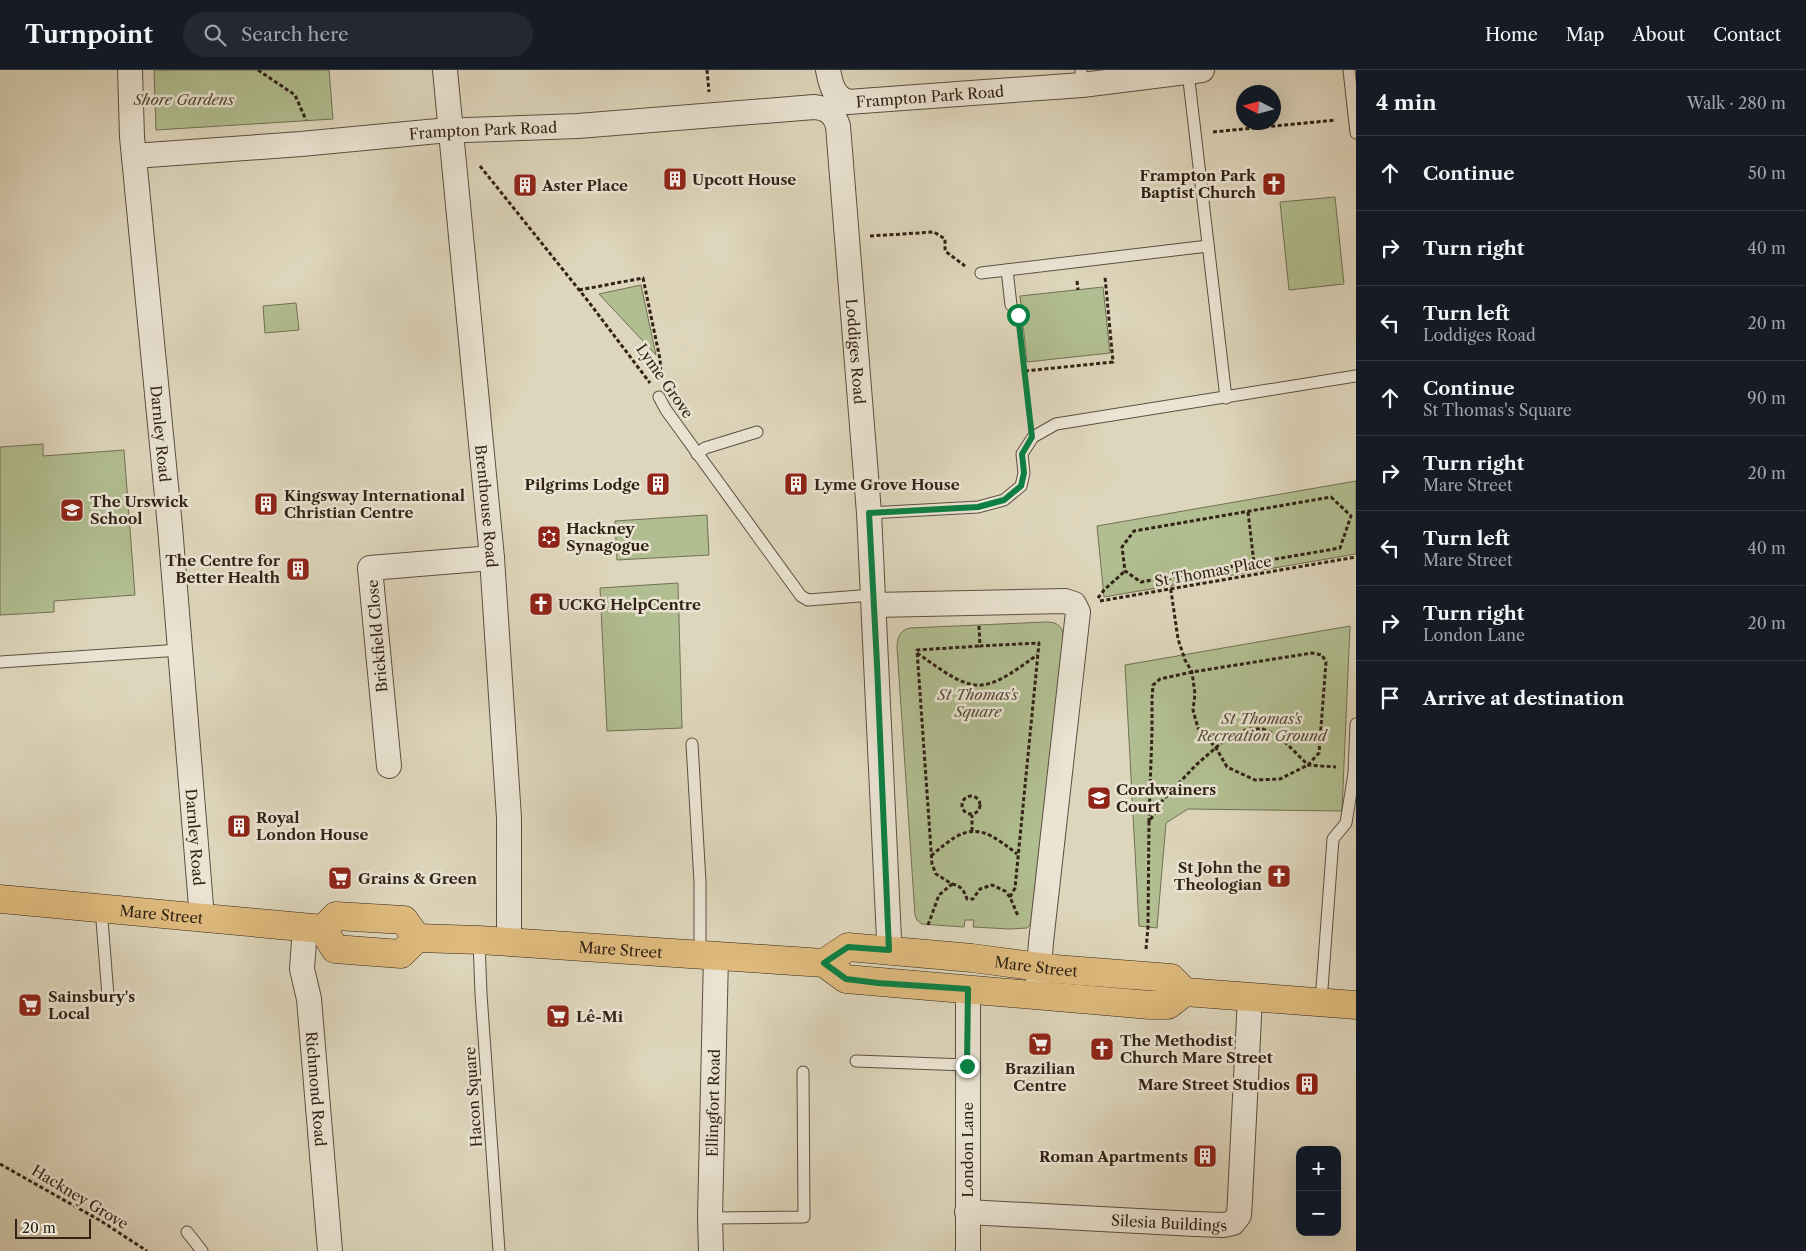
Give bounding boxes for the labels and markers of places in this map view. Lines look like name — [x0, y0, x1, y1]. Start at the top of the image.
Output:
building icon: Upcott House — [662, 166, 688, 192]
place label: Frampton Park Baptist Church — [1140, 166, 1257, 202]
place label: Upcott House — [692, 170, 796, 189]
church icon: Frampton Park Baptist Church — [1261, 171, 1287, 197]
building icon: Aster Place — [512, 172, 538, 198]
place label: Aster Place — [541, 176, 628, 195]
building icon: Pilgrims Lodge — [645, 471, 671, 497]
building icon: Lyme Grove House — [783, 471, 809, 497]
place label: Pilgrims Lodge — [525, 475, 640, 494]
place label: Lyme Grove House — [814, 475, 960, 494]
place label: Kingsway International Christian Centre — [284, 486, 465, 522]
building icon: Kingsway International Christian Centre — [253, 491, 279, 517]
place label: The Urswick School — [90, 492, 189, 528]
school or university icon: The Urswick School — [59, 497, 85, 523]
place label: Hackney Synagogue — [566, 519, 649, 555]
synagogue icon: Hackney Synagogue — [536, 524, 562, 550]
place label: The Centre for Better Health — [165, 551, 281, 587]
building icon: The Centre for Better Health — [285, 556, 311, 582]
church icon: UCKG HelpCentre — [528, 591, 554, 617]
place label: UCKG HelpCentre — [558, 595, 701, 614]
place label: Cordwainers Court — [1116, 780, 1216, 816]
school or university icon: Cordwainers Court — [1086, 785, 1112, 811]
place label: Royal London House — [256, 808, 369, 844]
building icon: Royal London House — [226, 813, 252, 839]
place label: St John the Theologian — [1174, 858, 1263, 894]
church icon: St John the Theologian — [1266, 863, 1292, 889]
supermarket icon: Grains & Green — [327, 865, 353, 891]
place label: Grains & Green — [358, 869, 478, 888]
place label: Sainsbury's Local — [48, 987, 135, 1023]
supermarket icon: Sainsbury's Local — [17, 992, 43, 1018]
supermarket icon: Lê-Mi — [545, 1003, 571, 1029]
place label: Lê-Mi — [576, 1007, 624, 1026]
supermarket icon: Brazilian Centre — [1027, 1031, 1053, 1057]
place label: The Methodist Church Mare Street — [1120, 1031, 1273, 1067]
church icon: The Methodist Church Mare Street — [1089, 1036, 1115, 1062]
place label: Brazilian Centre — [1005, 1059, 1076, 1095]
building icon: Mare Street Studios — [1294, 1071, 1320, 1097]
place label: Mare Street Studios — [1138, 1075, 1290, 1094]
building icon: Roman Apartments — [1192, 1143, 1218, 1169]
place label: Roman Apartments — [1039, 1147, 1188, 1166]

